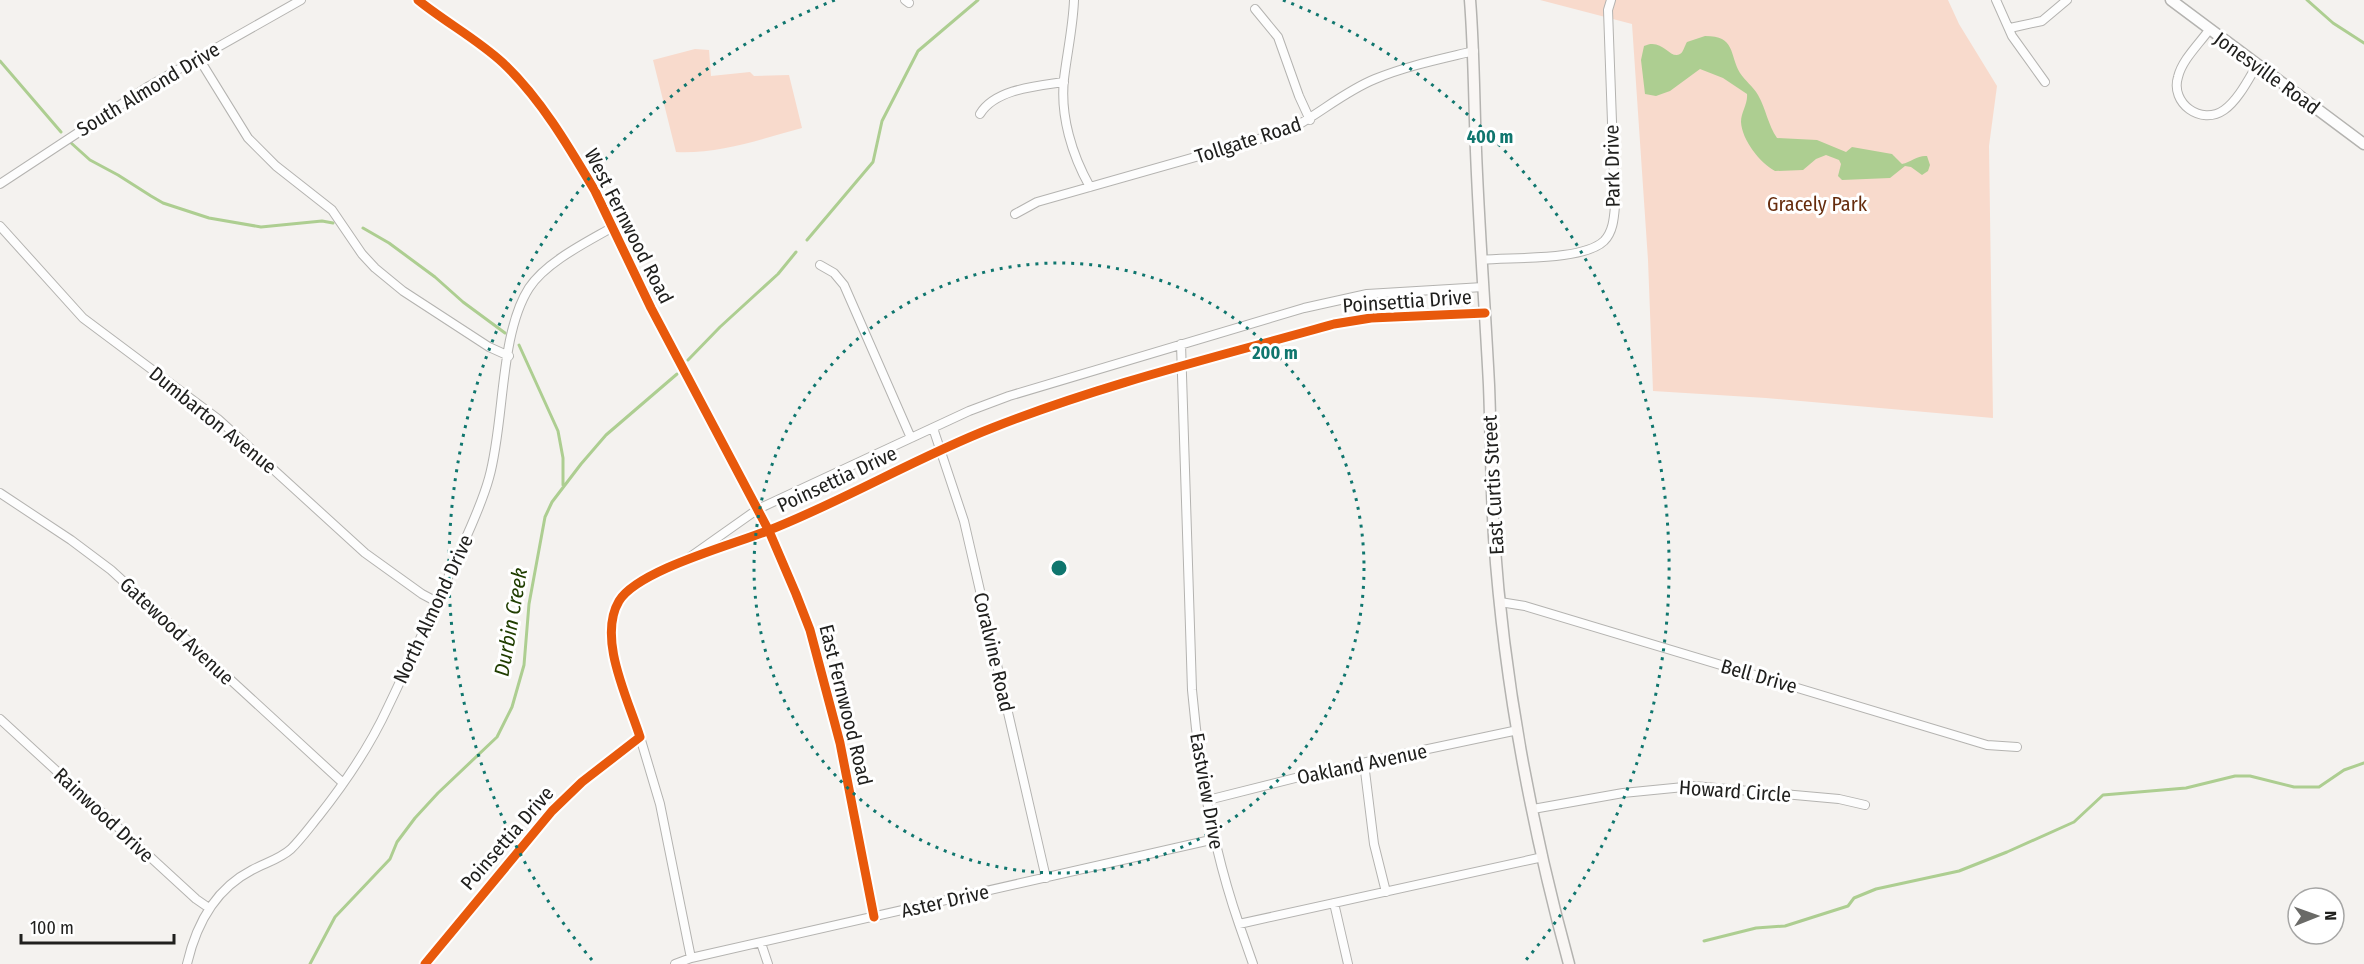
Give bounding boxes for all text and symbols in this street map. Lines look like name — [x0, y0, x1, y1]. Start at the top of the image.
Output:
street label: Jonesville Road — [2209, 27, 2325, 119]
street label: South Almond Drive — [72, 37, 224, 141]
street label: Tollgate Road — [1192, 112, 1304, 168]
street label: Park Drive — [1599, 125, 1625, 207]
text: 400 m — [1467, 126, 1513, 148]
street label: West Fernwood Road — [580, 144, 678, 308]
park label: Gracely Park — [1767, 192, 1868, 216]
street label: Poinsettia Drive — [1342, 285, 1472, 317]
text: 200 m — [1251, 342, 1298, 364]
street label: Dumbarton Avenue — [145, 361, 281, 479]
street label: East Curtis Street — [1477, 414, 1509, 555]
street label: Poinsettia Drive — [773, 441, 901, 517]
street label: North Almond Drive — [388, 531, 478, 687]
centre of rings — [1049, 558, 1069, 578]
water label: Durbin Creek — [489, 566, 533, 678]
street label: Gatewood Avenue — [115, 572, 239, 690]
street label: Coralvine Road — [969, 590, 1019, 714]
street label: East Fernwood Road — [814, 622, 878, 788]
street label: Bell Drive — [1718, 654, 1800, 698]
street label: Eastview Drive — [1185, 731, 1229, 851]
street label: Oakland Avenue — [1295, 738, 1429, 790]
street label: Rainwood Drive — [49, 763, 159, 867]
street label: Howard Circle — [1678, 775, 1792, 807]
street label: Poinsettia Drive — [456, 781, 558, 895]
street label: Aster Drive — [899, 879, 991, 923]
north arrow — [2286, 886, 2346, 946]
scale bar — [21, 907, 174, 945]
text: N — [2321, 911, 2340, 921]
text: 100 m — [30, 917, 74, 939]

